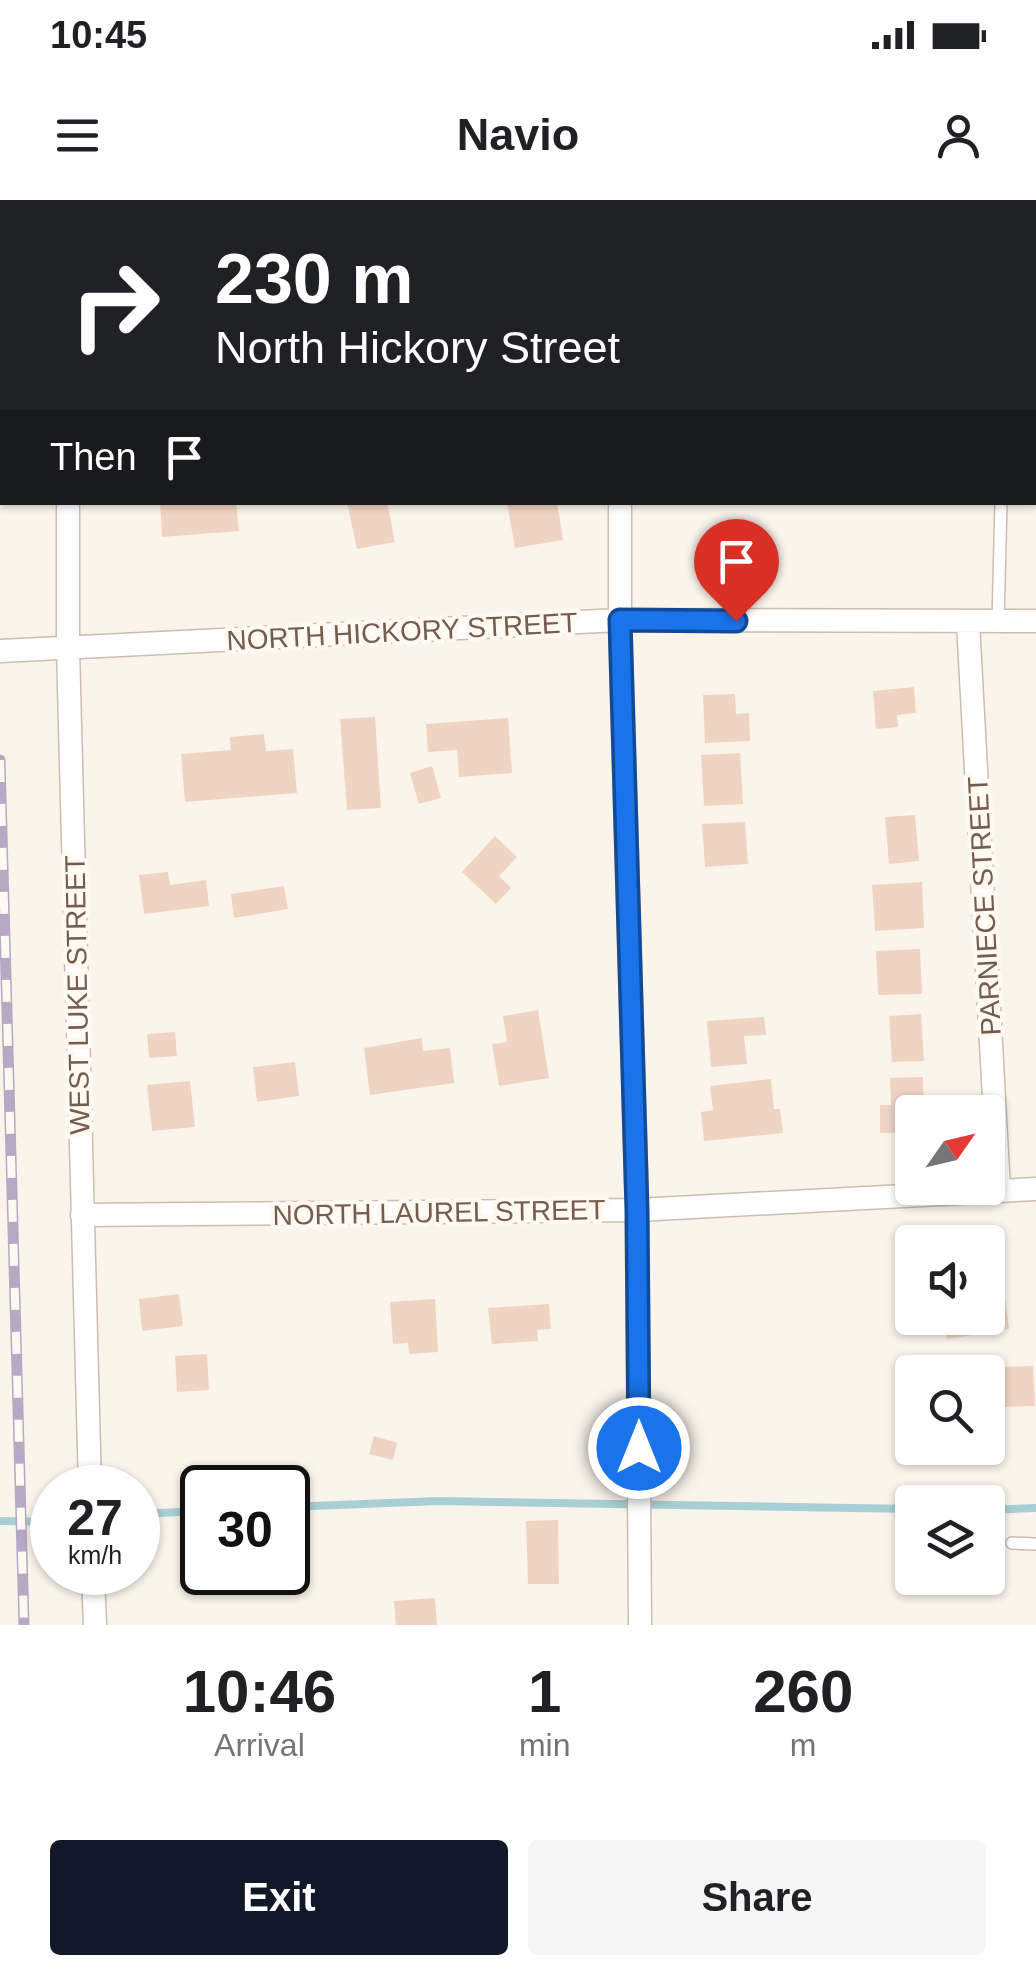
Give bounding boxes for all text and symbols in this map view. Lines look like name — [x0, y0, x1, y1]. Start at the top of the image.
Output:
text: 10:45 — [50, 14, 147, 56]
icon: menu — [50, 108, 105, 163]
icon: person — [931, 108, 986, 163]
text: Navio — [457, 109, 579, 160]
icon: right — [50, 240, 180, 370]
text: 230 m — [215, 240, 413, 318]
text: North Hickory Street — [215, 322, 620, 373]
icon: arrive — [157, 430, 212, 485]
text: Then — [50, 436, 137, 478]
pin — [694, 519, 779, 622]
icon: arrive — [709, 534, 764, 589]
street label: NORTH HICKORY STREET — [226, 607, 578, 656]
street label: PARNIECE STREET — [962, 776, 1007, 1036]
street label: WEST LUKE STREET — [60, 855, 95, 1135]
north arrow — [895, 1095, 1005, 1205]
map controls — [895, 1095, 1005, 1595]
street label: NORTH LAUREL STREET — [272, 1194, 606, 1231]
button: sound — [895, 1225, 1005, 1335]
button: search — [895, 1355, 1005, 1465]
position arrow — [587, 1396, 691, 1500]
speed limit sign: 30 — [180, 1465, 310, 1595]
button: layers — [895, 1485, 1005, 1595]
text: 27 — [67, 1490, 123, 1546]
text: km/h — [68, 1541, 122, 1569]
text: 10:46 — [183, 1658, 336, 1725]
text: 1 — [528, 1658, 561, 1725]
text: 260 — [753, 1658, 853, 1725]
text: Arrival — [214, 1727, 305, 1763]
text: min — [519, 1727, 570, 1763]
text: m — [790, 1727, 817, 1763]
button: Exit — [50, 1840, 508, 1955]
button: Share — [528, 1840, 986, 1955]

